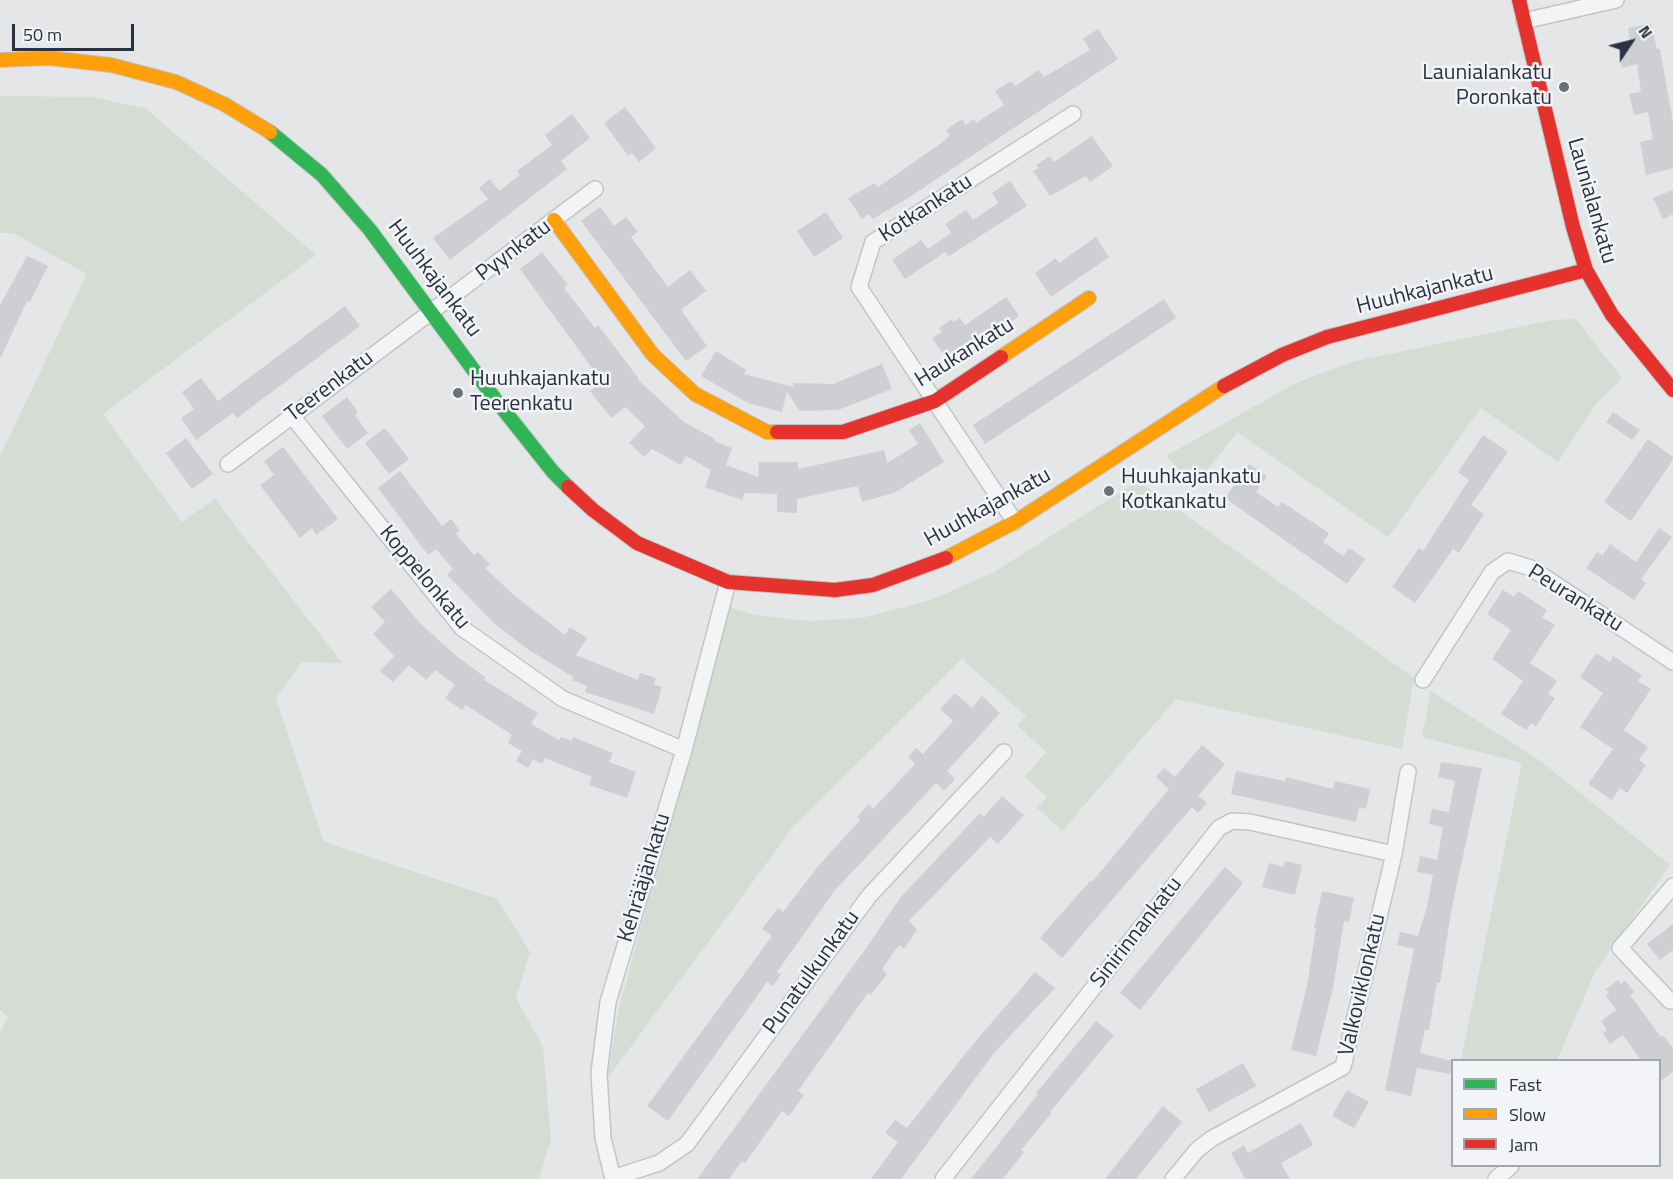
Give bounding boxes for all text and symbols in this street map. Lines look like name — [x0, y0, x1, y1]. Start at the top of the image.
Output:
scale bar — [15, 12, 136, 50]
north arrow — [1601, 12, 1661, 72]
text: N — [1633, 20, 1659, 43]
text: 50 m — [23, 21, 62, 48]
place label: Launialankatu Poronkatu — [1422, 61, 1552, 112]
marker: Launialankatu Poronkatu — [1557, 80, 1571, 94]
street label: Launialankatu — [1560, 135, 1622, 267]
street label: Kotkankatu — [875, 169, 977, 249]
street label: Pyynkatu — [471, 214, 557, 288]
street label: Huuhkajankatu — [381, 215, 487, 343]
street label: Huuhkajankatu — [1354, 261, 1496, 321]
street label: Haukankatu — [911, 312, 1019, 394]
street label: Teerenkatu — [281, 345, 379, 429]
place label: Huuhkajankatu Teerenkatu — [470, 367, 610, 418]
marker: Huuhkajankatu Teerenkatu — [451, 386, 465, 400]
street label: Huuhkajankatu — [920, 463, 1056, 553]
place label: Huuhkajankatu Kotkankatu — [1121, 465, 1261, 516]
marker: Huuhkajankatu Kotkankatu — [1102, 484, 1116, 498]
street label: Koppelonkatu — [373, 521, 475, 635]
street label: Peurankatu — [1523, 559, 1627, 639]
street label: Kehrääjänkatu — [613, 810, 677, 946]
street label: Sinirinnankatu — [1086, 872, 1188, 994]
street label: Punatulkunkatu — [758, 906, 866, 1040]
street label: Valkoviklonkatu — [1334, 911, 1392, 1059]
legend — [1451, 1059, 1661, 1167]
text: Fast — [1509, 1071, 1542, 1098]
text: Slow — [1509, 1101, 1546, 1128]
text: Jam — [1509, 1131, 1538, 1158]

